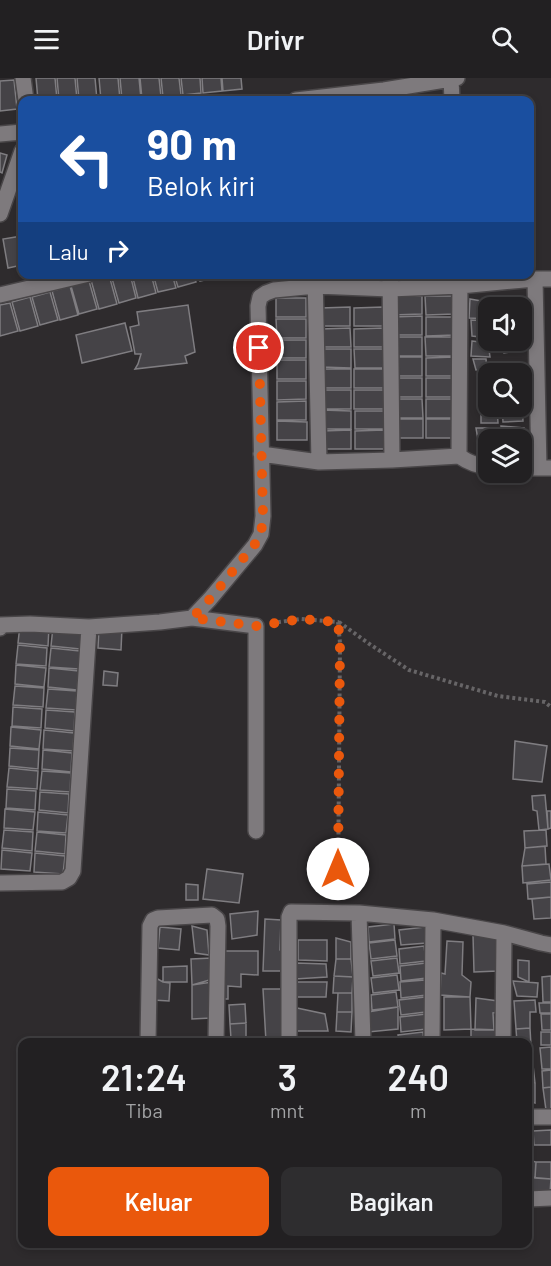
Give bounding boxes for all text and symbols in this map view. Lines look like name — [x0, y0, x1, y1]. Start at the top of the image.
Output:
icon: menu — [30, 23, 63, 56]
text: Drivr — [247, 23, 304, 55]
icon: search — [488, 23, 521, 56]
text: 90 m — [147, 118, 237, 168]
icon: left — [48, 120, 126, 198]
text: Belok kiri — [147, 169, 255, 201]
icon: right — [101, 234, 134, 267]
text: Lalu — [48, 238, 89, 264]
map controls — [478, 297, 532, 483]
button: sound — [478, 297, 532, 351]
pin — [233, 322, 284, 373]
icon: arrive — [242, 331, 275, 364]
button: search — [478, 363, 532, 417]
button: layers — [478, 429, 532, 483]
position arrow — [306, 837, 370, 901]
text: 21:24 — [101, 1055, 187, 1098]
text: 3 — [278, 1055, 297, 1098]
text: 240 — [388, 1055, 449, 1098]
text: Tiba — [125, 1098, 163, 1122]
text: mnt — [270, 1098, 305, 1122]
text: m — [410, 1098, 427, 1122]
button: Keluar — [48, 1167, 269, 1236]
button: Bagikan — [281, 1167, 502, 1236]

